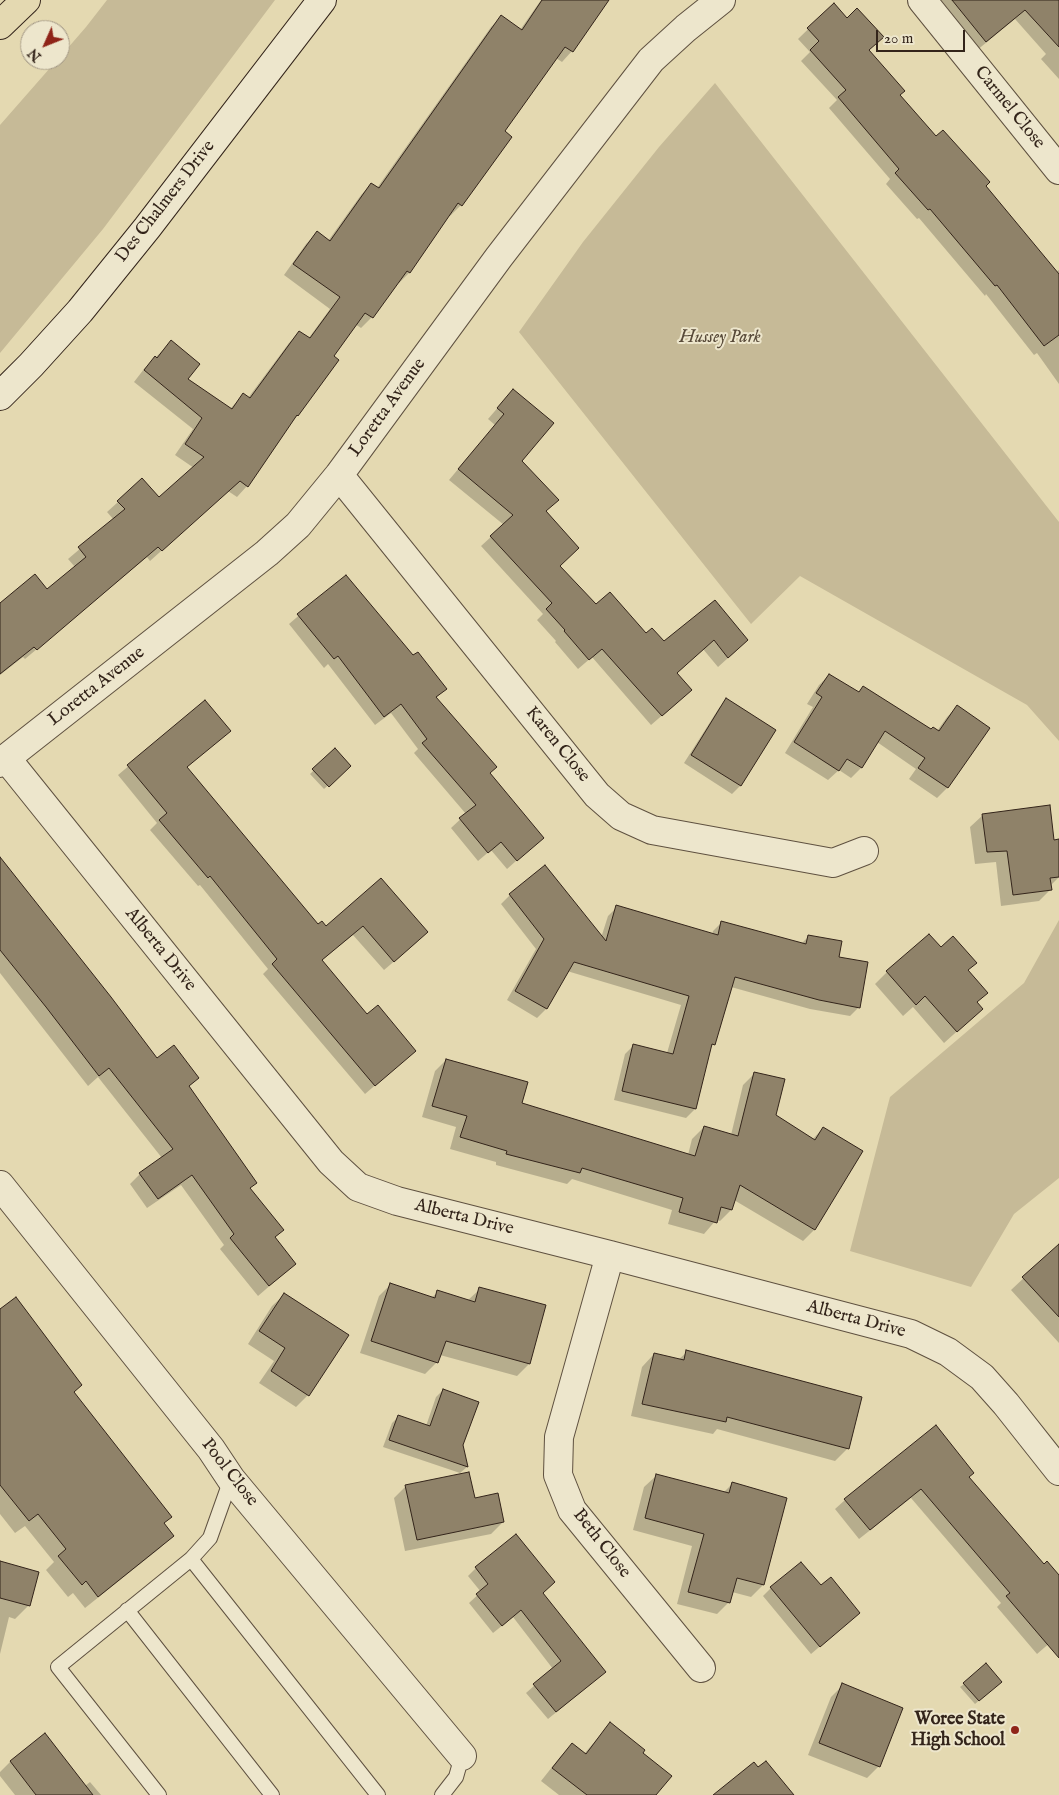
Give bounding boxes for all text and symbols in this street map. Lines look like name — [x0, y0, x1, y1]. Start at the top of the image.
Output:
north arrow — [20, 20, 70, 70]
scale bar — [879, 20, 968, 52]
text: 20 m — [884, 29, 913, 48]
text: N — [24, 44, 46, 65]
street label: Carmel Close — [969, 62, 1049, 154]
street label: Des Chalmers Drive — [112, 137, 220, 267]
park label: Hussey Park — [679, 327, 761, 349]
street label: Loretta Avenue — [345, 355, 431, 461]
street label: Loretta Avenue — [44, 643, 150, 731]
street label: Karen Close — [520, 703, 594, 787]
street label: Alberta Drive — [120, 904, 200, 996]
street label: Alberta Drive — [412, 1195, 516, 1241]
street label: Alberta Drive — [804, 1296, 908, 1344]
street label: Pool Close — [196, 1435, 262, 1511]
street label: Beth Close — [567, 1505, 635, 1583]
place label: Woree State High School — [911, 1709, 1005, 1752]
marker: Woree State High School — [1009, 1724, 1021, 1736]

